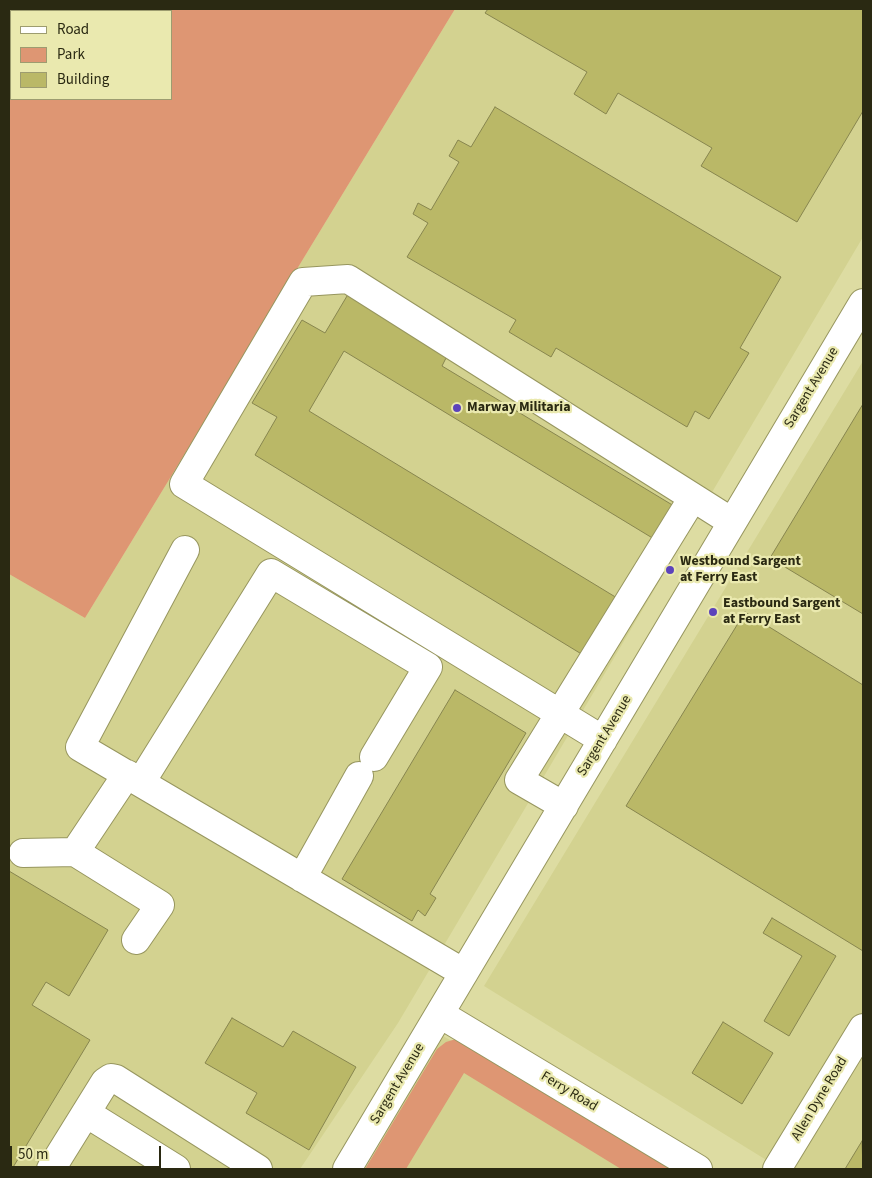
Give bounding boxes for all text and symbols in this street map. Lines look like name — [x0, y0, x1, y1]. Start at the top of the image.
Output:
legend — [10, 10, 172, 100]
text: Road — [57, 19, 89, 40]
text: Park — [57, 44, 85, 65]
text: Building — [57, 69, 109, 90]
street label: Sargent Avenue — [781, 345, 843, 431]
place label: Marway Militaria — [467, 400, 571, 416]
marker: Marway Militaria — [451, 402, 463, 414]
place label: Westbound Sargent at Ferry East — [680, 554, 801, 586]
marker: Westbound Sargent at Ferry East — [664, 564, 676, 576]
place label: Eastbound Sargent at Ferry East — [723, 596, 840, 628]
marker: Eastbound Sargent at Ferry East — [707, 606, 719, 618]
street label: Sargent Avenue — [574, 693, 636, 779]
street label: Sargent Avenue — [367, 1041, 429, 1127]
street label: Allen Dyne Road — [788, 1054, 852, 1144]
street label: Ferry Road — [538, 1069, 600, 1115]
scale bar — [12, 1136, 164, 1168]
text: 50 m — [18, 1144, 48, 1165]

